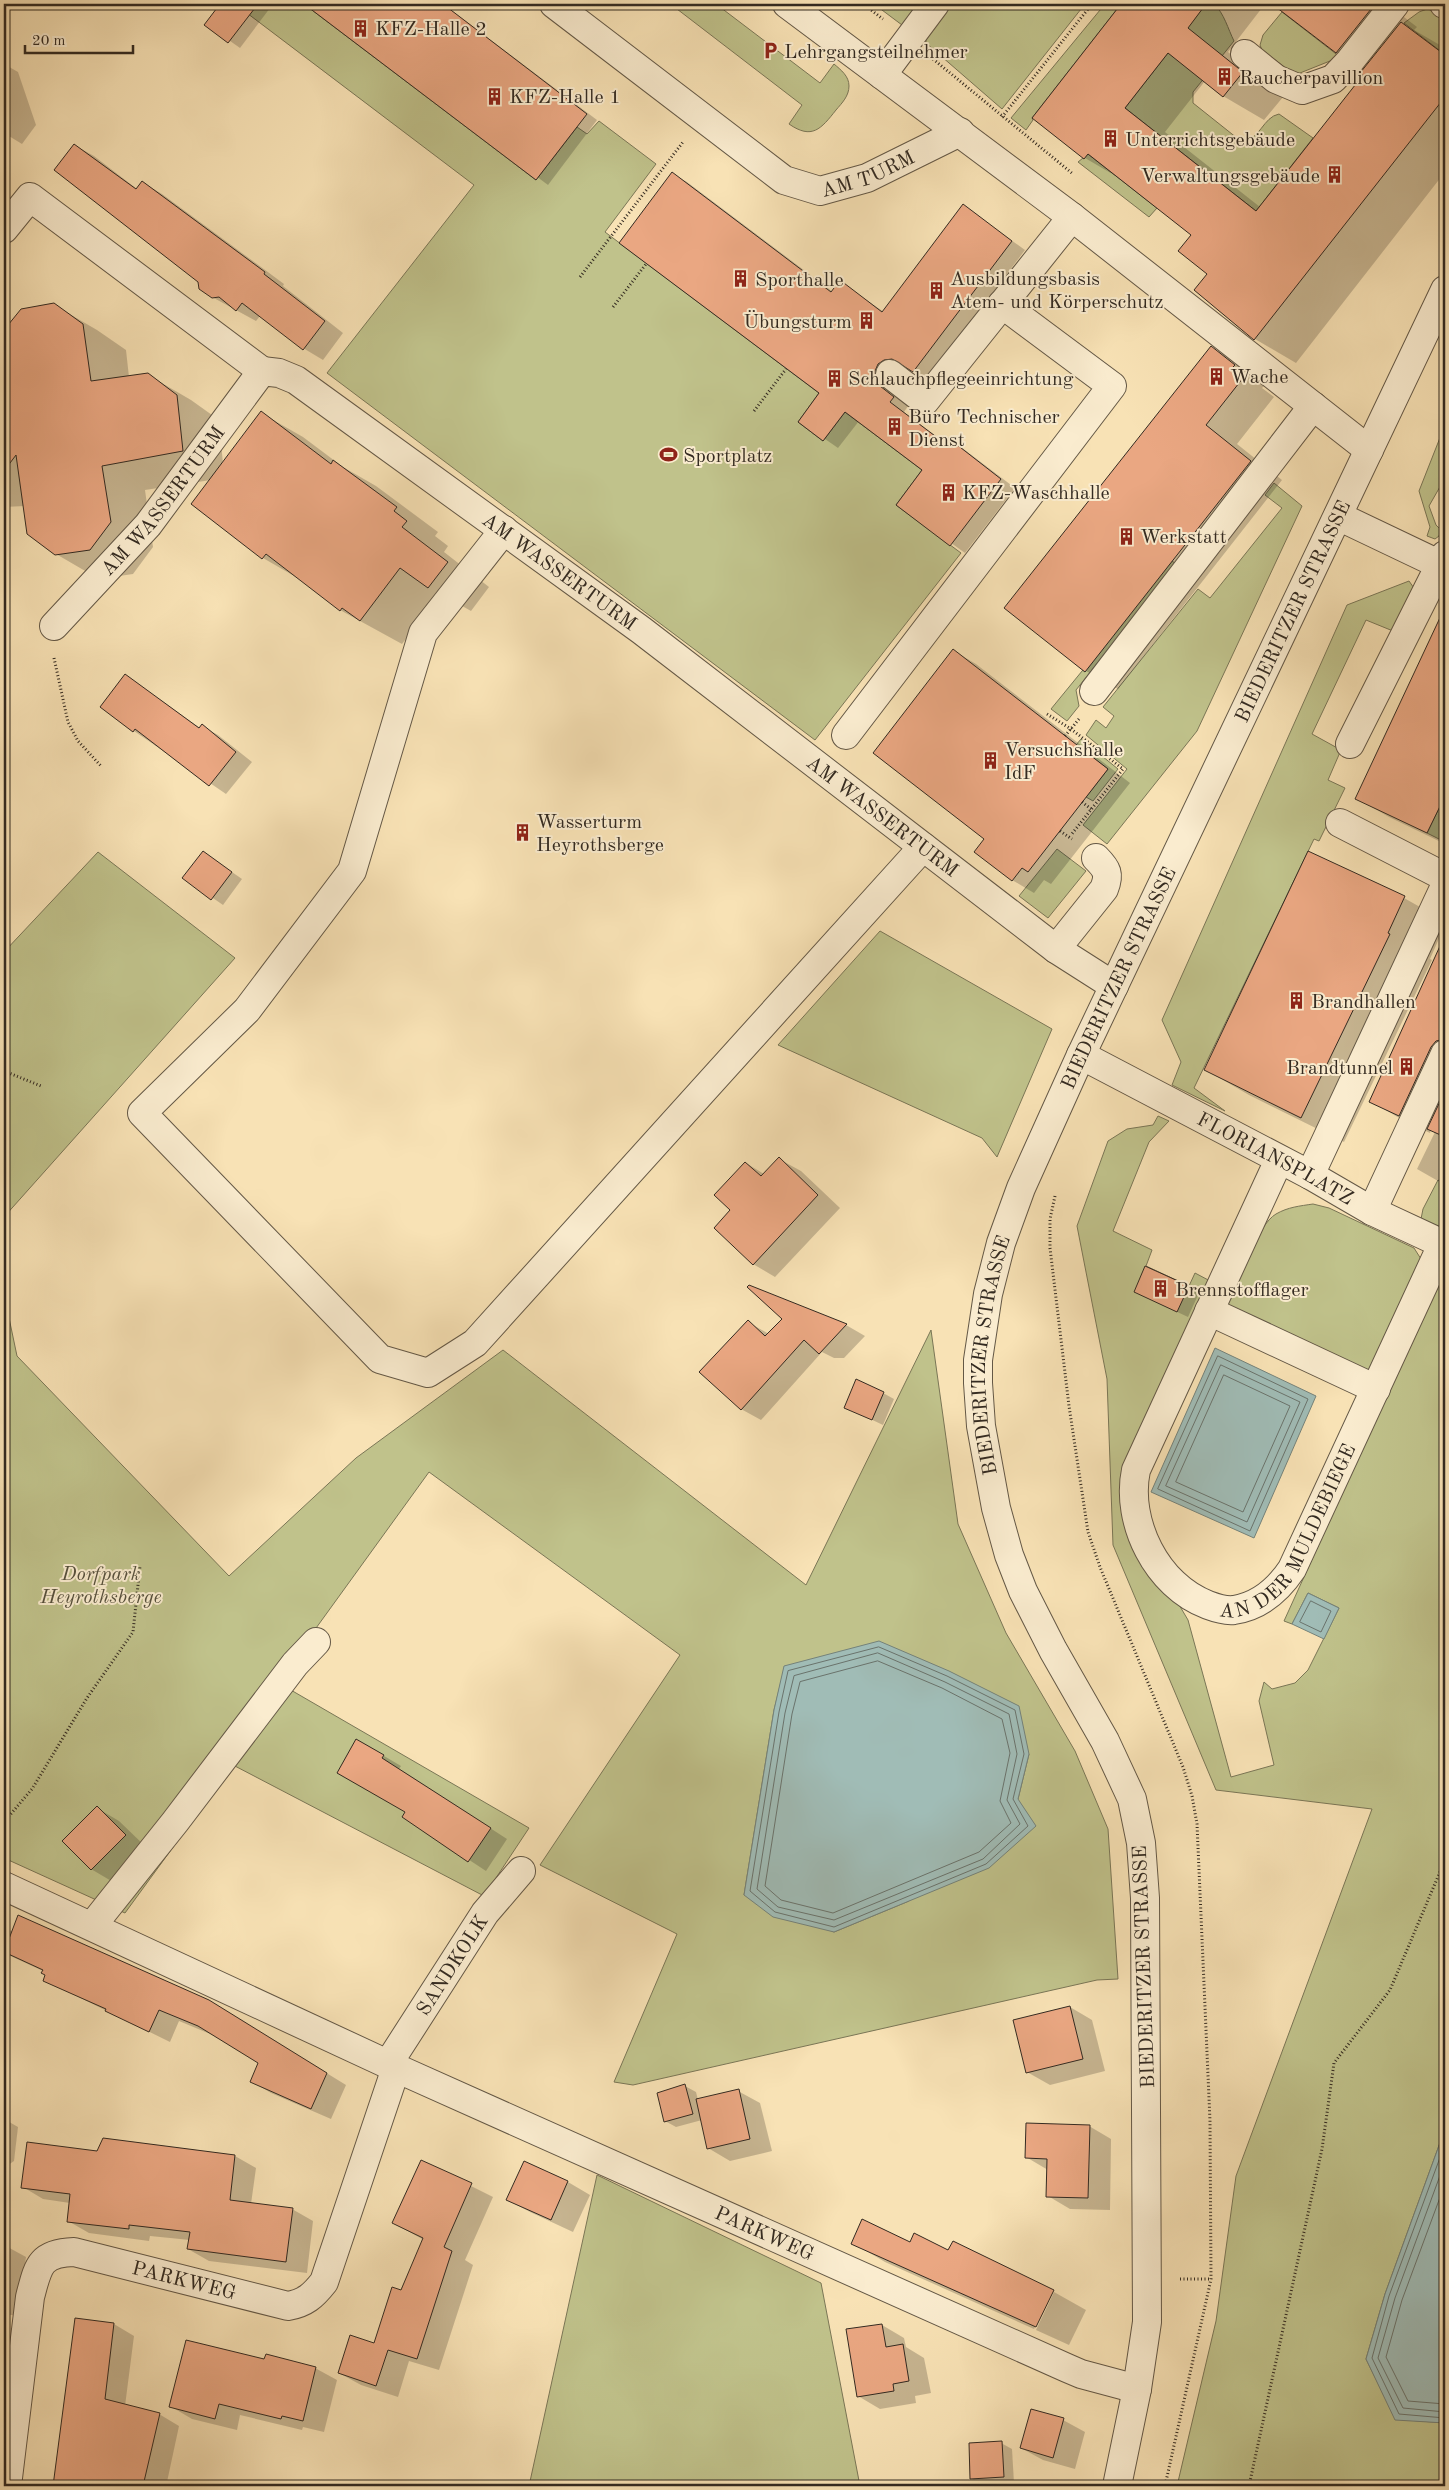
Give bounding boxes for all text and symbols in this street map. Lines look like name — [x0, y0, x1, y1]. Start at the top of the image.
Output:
building icon: KFZ-Halle 2 — [351, 18, 371, 38]
place label: KFZ-Halle 2 — [375, 20, 487, 40]
scale bar — [25, 22, 132, 54]
text: 20 m — [32, 34, 66, 49]
parking icon: Lehrgangsteilnehmer — [760, 41, 780, 61]
place label: Lehrgangsteilnehmer — [784, 43, 968, 63]
building icon: Raucherpavillion — [1215, 67, 1235, 87]
place label: Raucherpavillion — [1239, 69, 1384, 89]
building icon: KFZ-Halle 1 — [485, 86, 505, 106]
place label: KFZ-Halle 1 — [509, 88, 621, 108]
building icon: Unterrichtsgebäude — [1101, 129, 1121, 149]
place label: Unterrichtsgebäude — [1125, 131, 1295, 151]
street label: AM TURM — [819, 148, 918, 202]
building icon: Verwaltungsgebäude — [1324, 165, 1344, 185]
place label: Verwaltungsgebäude — [1141, 167, 1320, 187]
building icon: Sporthalle — [731, 269, 751, 289]
place label: Ausbildungsbasis Atem- und Körperschutz — [950, 270, 1164, 313]
place label: Sporthalle — [755, 271, 844, 291]
building icon: Ausbildungsbasis Atem- und Körperschutz — [926, 280, 946, 300]
place label: Übungsturm — [743, 310, 852, 333]
building icon: Übungsturm — [856, 311, 876, 331]
building icon: Wache — [1206, 366, 1226, 386]
building icon: Schlauchpflegeeinrichtung — [824, 368, 844, 388]
place label: Wache — [1230, 368, 1288, 388]
place label: Schlauchpflegeeinrichtung — [848, 370, 1074, 390]
place label: Büro Technischer Dienst — [908, 408, 1060, 451]
building icon: Büro Technischer Dienst — [884, 417, 904, 437]
street label: AM WASSERTURM — [98, 423, 229, 581]
sports icon: Sportplatz — [659, 445, 679, 465]
place label: Sportplatz — [683, 447, 772, 467]
building icon: KFZ-Waschhalle — [938, 482, 958, 502]
place label: KFZ-Waschhalle — [962, 484, 1110, 504]
street label: BIEDERITZER STRASSE — [1233, 498, 1355, 726]
street label: AM WASSERTURM — [478, 510, 640, 635]
building icon: Werkstatt — [1116, 526, 1136, 546]
place label: Werkstatt — [1140, 528, 1227, 548]
place label: Versuchshalle IdF — [1004, 741, 1123, 784]
building icon: Versuchshalle IdF — [980, 751, 1000, 771]
street label: AM WASSERTURM — [802, 753, 961, 882]
place label: Wasserturm Heyrothsberge — [536, 813, 664, 856]
building icon: Wasserturm Heyrothsberge — [512, 823, 532, 843]
street label: BIEDERITZER STRASSE — [1059, 865, 1181, 1093]
building icon: Brandhallen — [1287, 991, 1307, 1011]
place label: Brandhallen — [1311, 993, 1416, 1013]
building icon: Brandtunnel — [1397, 1057, 1417, 1077]
place label: Brandtunnel — [1286, 1059, 1393, 1079]
street label: FLORIANSPLATZ — [1193, 1110, 1356, 1210]
street label: BIEDERITZER STRASSE — [970, 1233, 1015, 1477]
building icon: Brennstofflager — [1151, 1279, 1171, 1299]
place label: Brennstofflager — [1175, 1281, 1309, 1301]
street label: AN DER MULDEBIEGE — [1218, 1441, 1360, 1623]
park label: Dorfpark Heyrothsberge — [39, 1565, 162, 1608]
street label: BIEDERITZER STRASSE — [1131, 1845, 1159, 2089]
street label: SANDKOLK — [414, 1912, 493, 2020]
street label: PARKWEG — [711, 2204, 817, 2266]
street label: PARKWEG — [130, 2259, 238, 2304]

